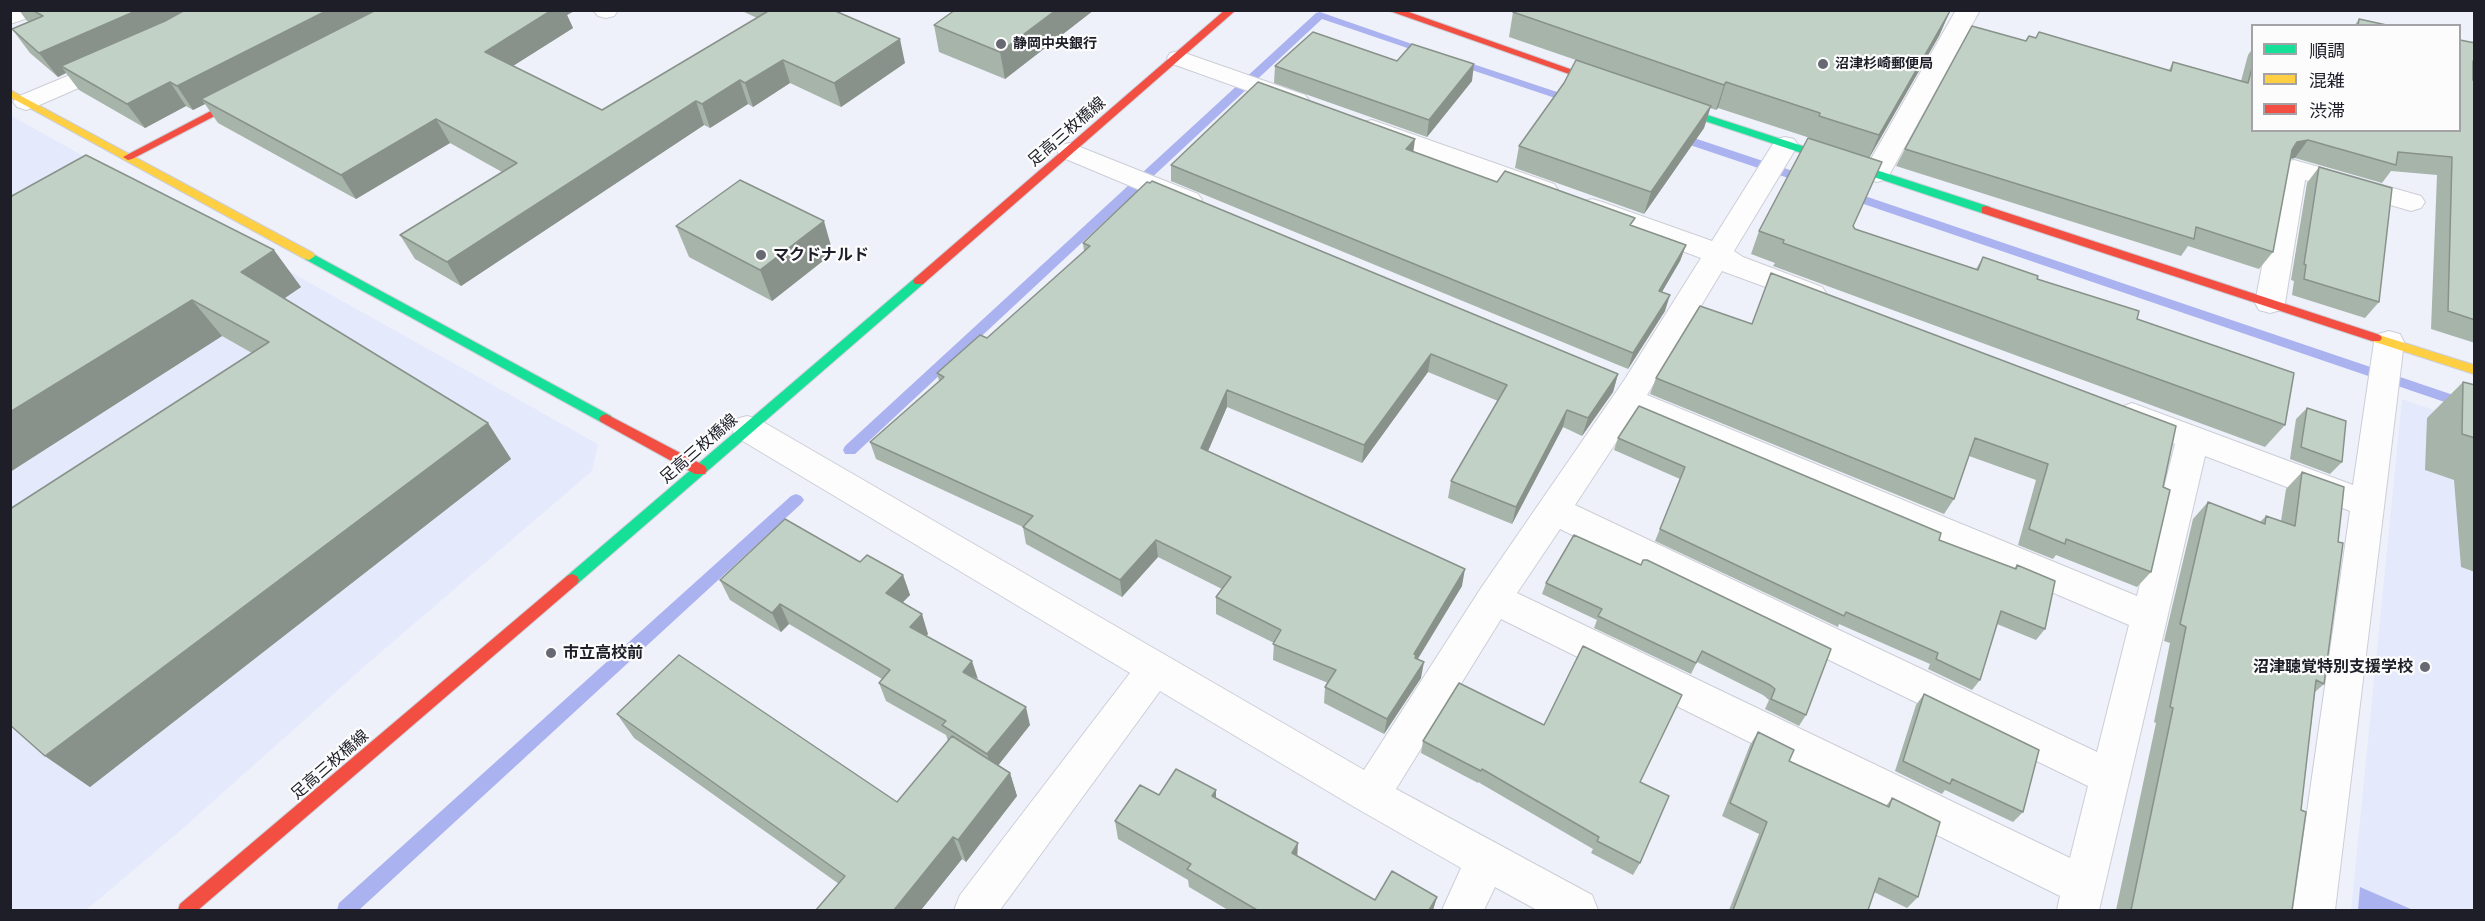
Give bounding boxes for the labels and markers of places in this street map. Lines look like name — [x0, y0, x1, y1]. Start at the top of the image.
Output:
place label: 静岡中央銀行 — [1013, 36, 1097, 52]
marker: 静岡中央銀行 — [994, 37, 1008, 51]
place label: 沼津杉崎郵便局 — [1835, 56, 1933, 72]
marker: 沼津杉崎郵便局 — [1816, 57, 1830, 71]
place label: マクドナルド — [773, 245, 869, 265]
marker: マクドナルド — [754, 248, 768, 262]
place label: 市立高校前 — [563, 643, 643, 663]
marker: 市立高校前 — [544, 646, 558, 660]
place label: 沼津聴覚特別支援学校 — [2253, 657, 2413, 677]
marker: 沼津聴覚特別支援学校 — [2418, 660, 2432, 674]

